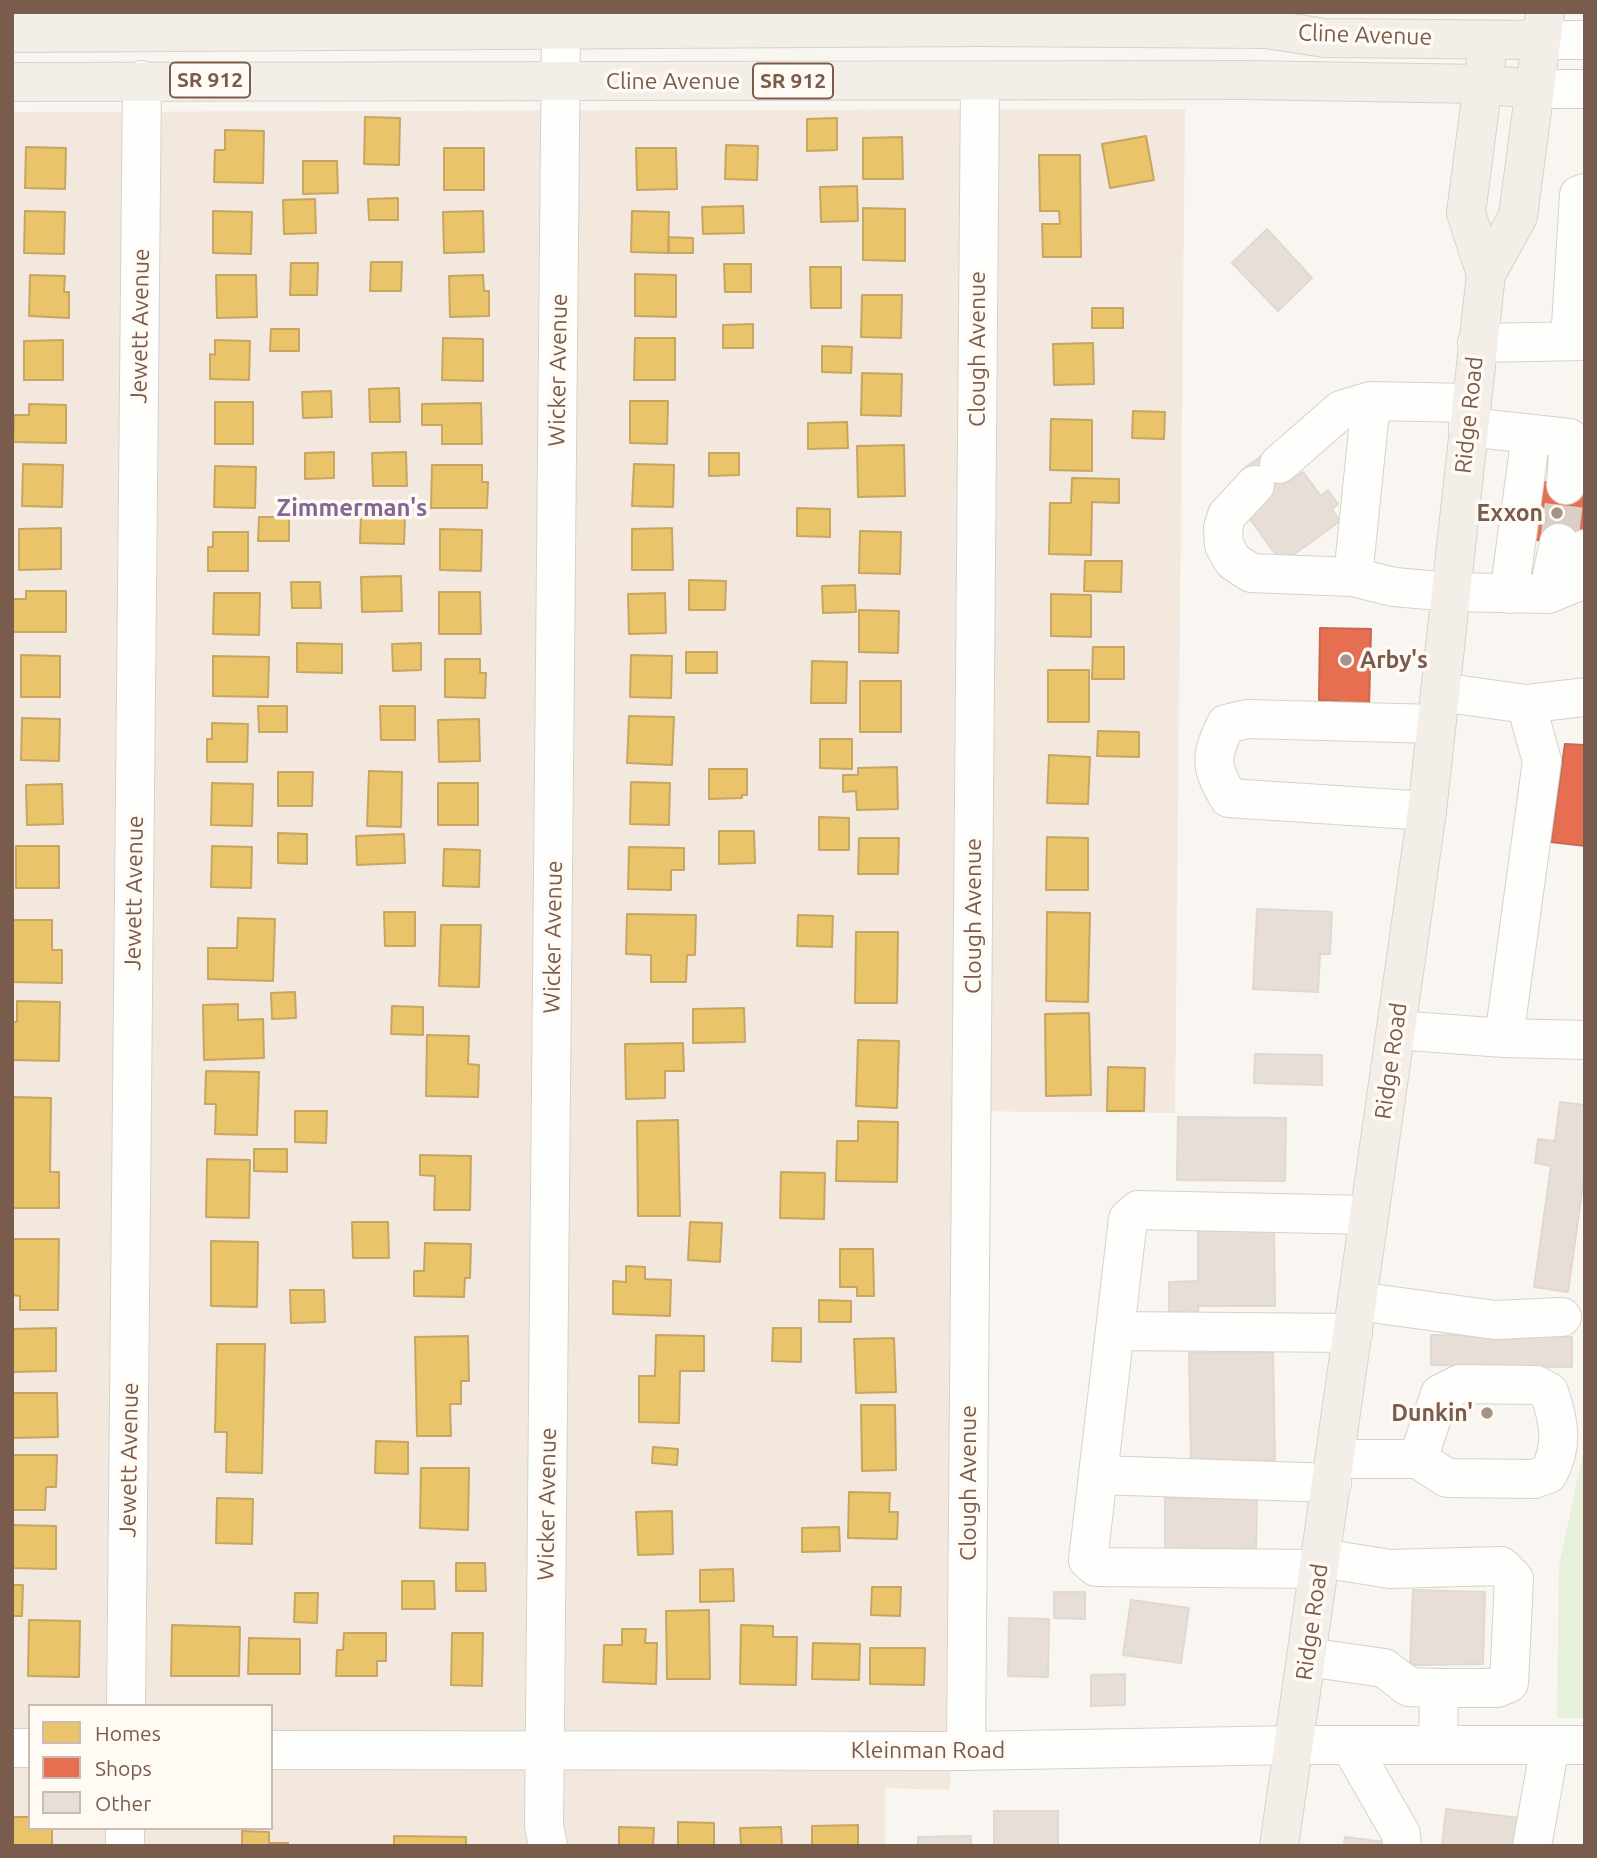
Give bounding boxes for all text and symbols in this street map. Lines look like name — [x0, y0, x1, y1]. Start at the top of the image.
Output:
street label: Cline Avenue — [1297, 19, 1433, 51]
road number: SR 912 — [170, 62, 250, 98]
road number: SR 912 — [753, 64, 833, 98]
street label: Cline Avenue — [606, 67, 740, 95]
street label: Jewett Avenue — [125, 248, 155, 404]
street label: Clough Avenue — [963, 271, 991, 427]
street label: Wicker Avenue — [543, 293, 573, 447]
street label: Ridge Road — [1449, 355, 1489, 475]
district label: Zimmerman's — [277, 494, 427, 522]
place label: Exxon — [1476, 499, 1543, 527]
marker: Exxon — [1549, 505, 1565, 521]
place label: Arby's — [1360, 646, 1428, 674]
marker: Arby's — [1338, 652, 1354, 668]
street label: Jewett Avenue — [119, 815, 149, 971]
street label: Clough Avenue — [959, 838, 987, 994]
street label: Wicker Avenue — [538, 860, 568, 1014]
street label: Ridge Road — [1369, 1001, 1413, 1121]
street label: Jewett Avenue — [114, 1382, 144, 1538]
place label: Dunkin' — [1391, 1399, 1473, 1427]
street label: Clough Avenue — [954, 1405, 982, 1561]
marker: Dunkin' — [1479, 1405, 1495, 1421]
street label: Wicker Avenue — [532, 1427, 562, 1581]
street label: Ridge Road — [1290, 1562, 1334, 1682]
legend — [28, 1704, 273, 1830]
text: Homes — [95, 1721, 161, 1745]
street label: Kleinman Road — [851, 1736, 1005, 1764]
text: Shops — [95, 1756, 152, 1780]
text: Other — [95, 1791, 151, 1815]

